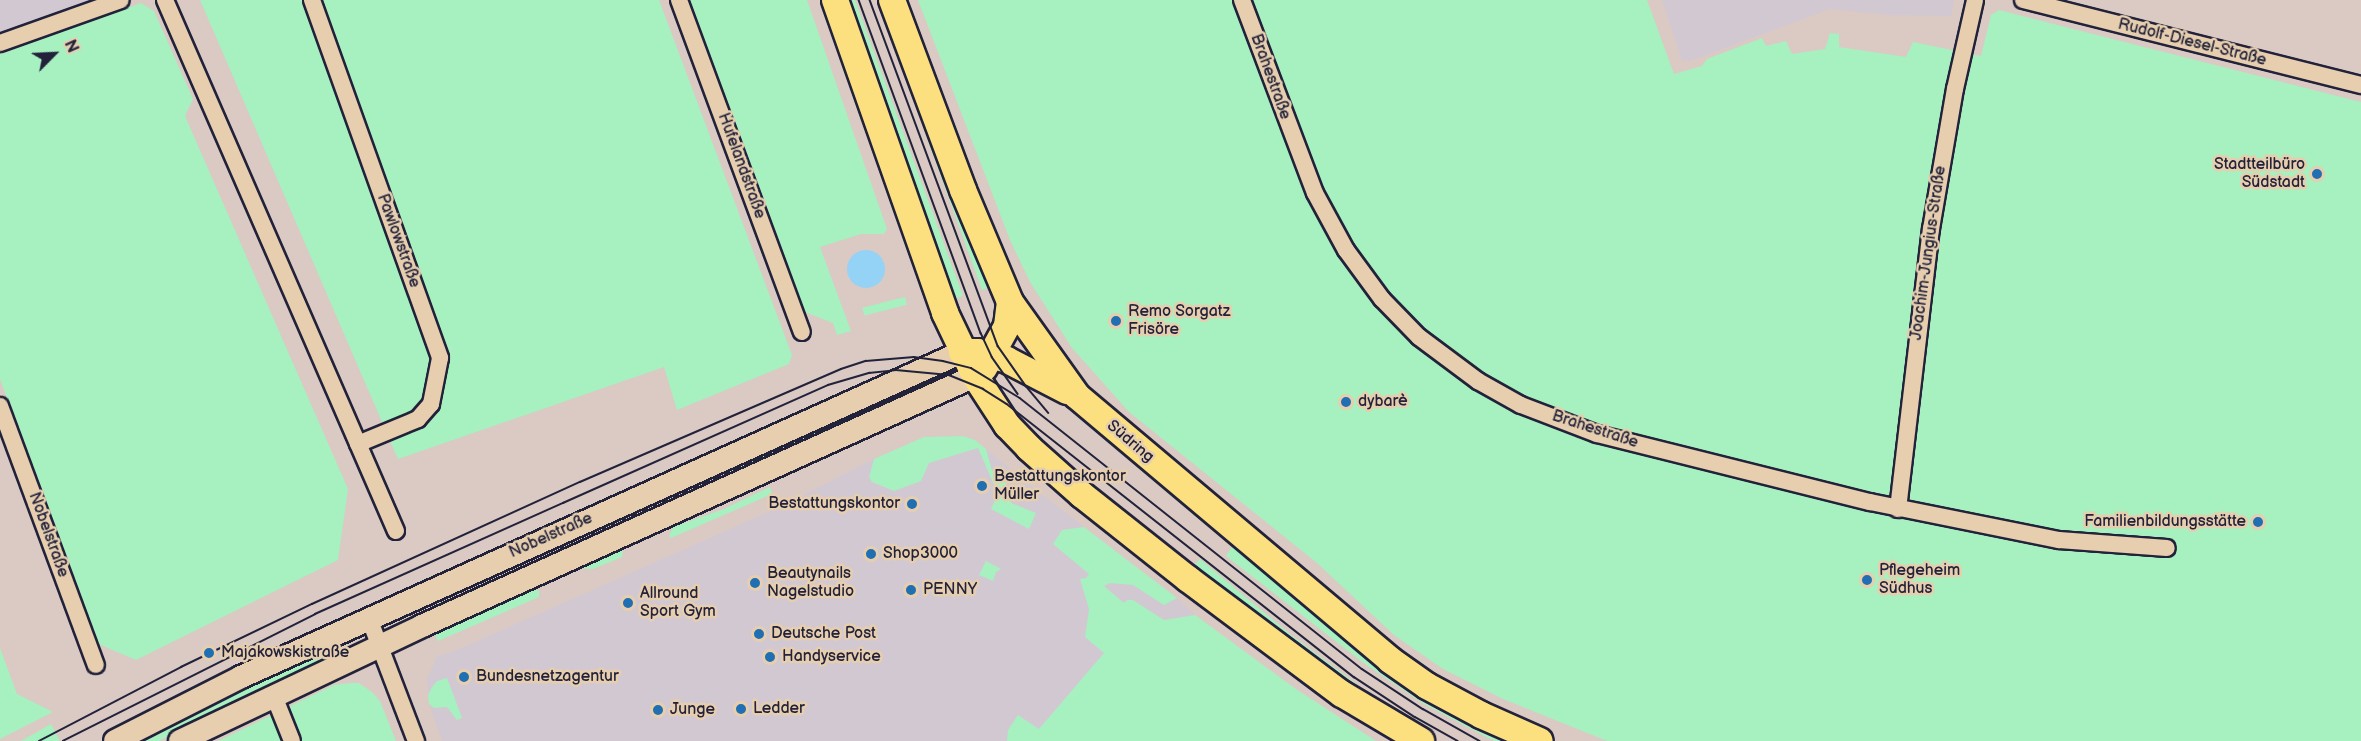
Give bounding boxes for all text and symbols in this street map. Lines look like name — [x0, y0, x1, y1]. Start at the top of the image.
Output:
street label: Rudolf-Diesel-Straße — [2116, 15, 2268, 71]
north arrow — [24, 24, 84, 84]
street label: Brahestraße — [1246, 32, 1294, 122]
text: N — [60, 37, 82, 56]
street label: Hufelandstraße — [713, 111, 769, 221]
place label: Stadtteilbüro Südstadt — [2214, 155, 2305, 193]
street label: Joachim-Jungius-Straße — [1907, 165, 1951, 341]
marker: Stadtteilbüro Südstadt — [2310, 167, 2324, 181]
street label: Pawlowstraße — [372, 192, 424, 290]
place label: Remo Sorgatz Frisöre — [1128, 302, 1231, 340]
marker: Remo Sorgatz Frisöre — [1109, 314, 1123, 328]
place label: dybarè — [1358, 392, 1408, 412]
marker: dybarè — [1339, 395, 1353, 409]
street label: Brahestraße — [1549, 407, 1641, 453]
street label: Südring — [1103, 417, 1157, 467]
place label: Bestattungskontor Müller — [994, 467, 1126, 505]
marker: Bestattungskontor Müller — [975, 479, 989, 493]
street label: Nobelstraße — [24, 490, 72, 580]
place label: Bestattungskontor — [768, 494, 900, 514]
marker: Bestattungskontor — [905, 497, 919, 511]
street label: Nobelstraße — [506, 509, 596, 563]
place label: Familienbildungsstätte — [2084, 512, 2246, 532]
marker: Familienbildungsstätte — [2251, 515, 2265, 529]
place label: Shop3000 — [883, 544, 958, 564]
marker: Shop3000 — [864, 547, 878, 561]
place label: Pflegeheim Südhus — [1879, 561, 1960, 599]
place label: Beautynails Nagelstudio — [767, 564, 854, 602]
marker: Pflegeheim Südhus — [1860, 573, 1874, 587]
marker: Beautynails Nagelstudio — [748, 576, 762, 590]
place label: PENNY — [923, 580, 977, 600]
marker: PENNY — [904, 583, 918, 597]
place label: Allround Sport Gym — [640, 584, 716, 622]
marker: Allround Sport Gym — [621, 596, 635, 610]
place label: Deutsche Post — [771, 624, 876, 644]
marker: Deutsche Post — [752, 627, 766, 641]
place label: Majakowskistraße — [221, 643, 349, 663]
marker: Majakowskistraße — [202, 646, 216, 660]
place label: Handyservice — [782, 647, 881, 667]
marker: Handyservice — [763, 650, 777, 664]
place label: Bundesnetzagentur — [476, 667, 619, 687]
marker: Bundesnetzagentur — [457, 670, 471, 684]
place label: Ledder — [753, 699, 805, 719]
place label: Junge — [670, 700, 715, 720]
marker: Ledder — [734, 702, 748, 716]
marker: Junge — [651, 703, 665, 717]

